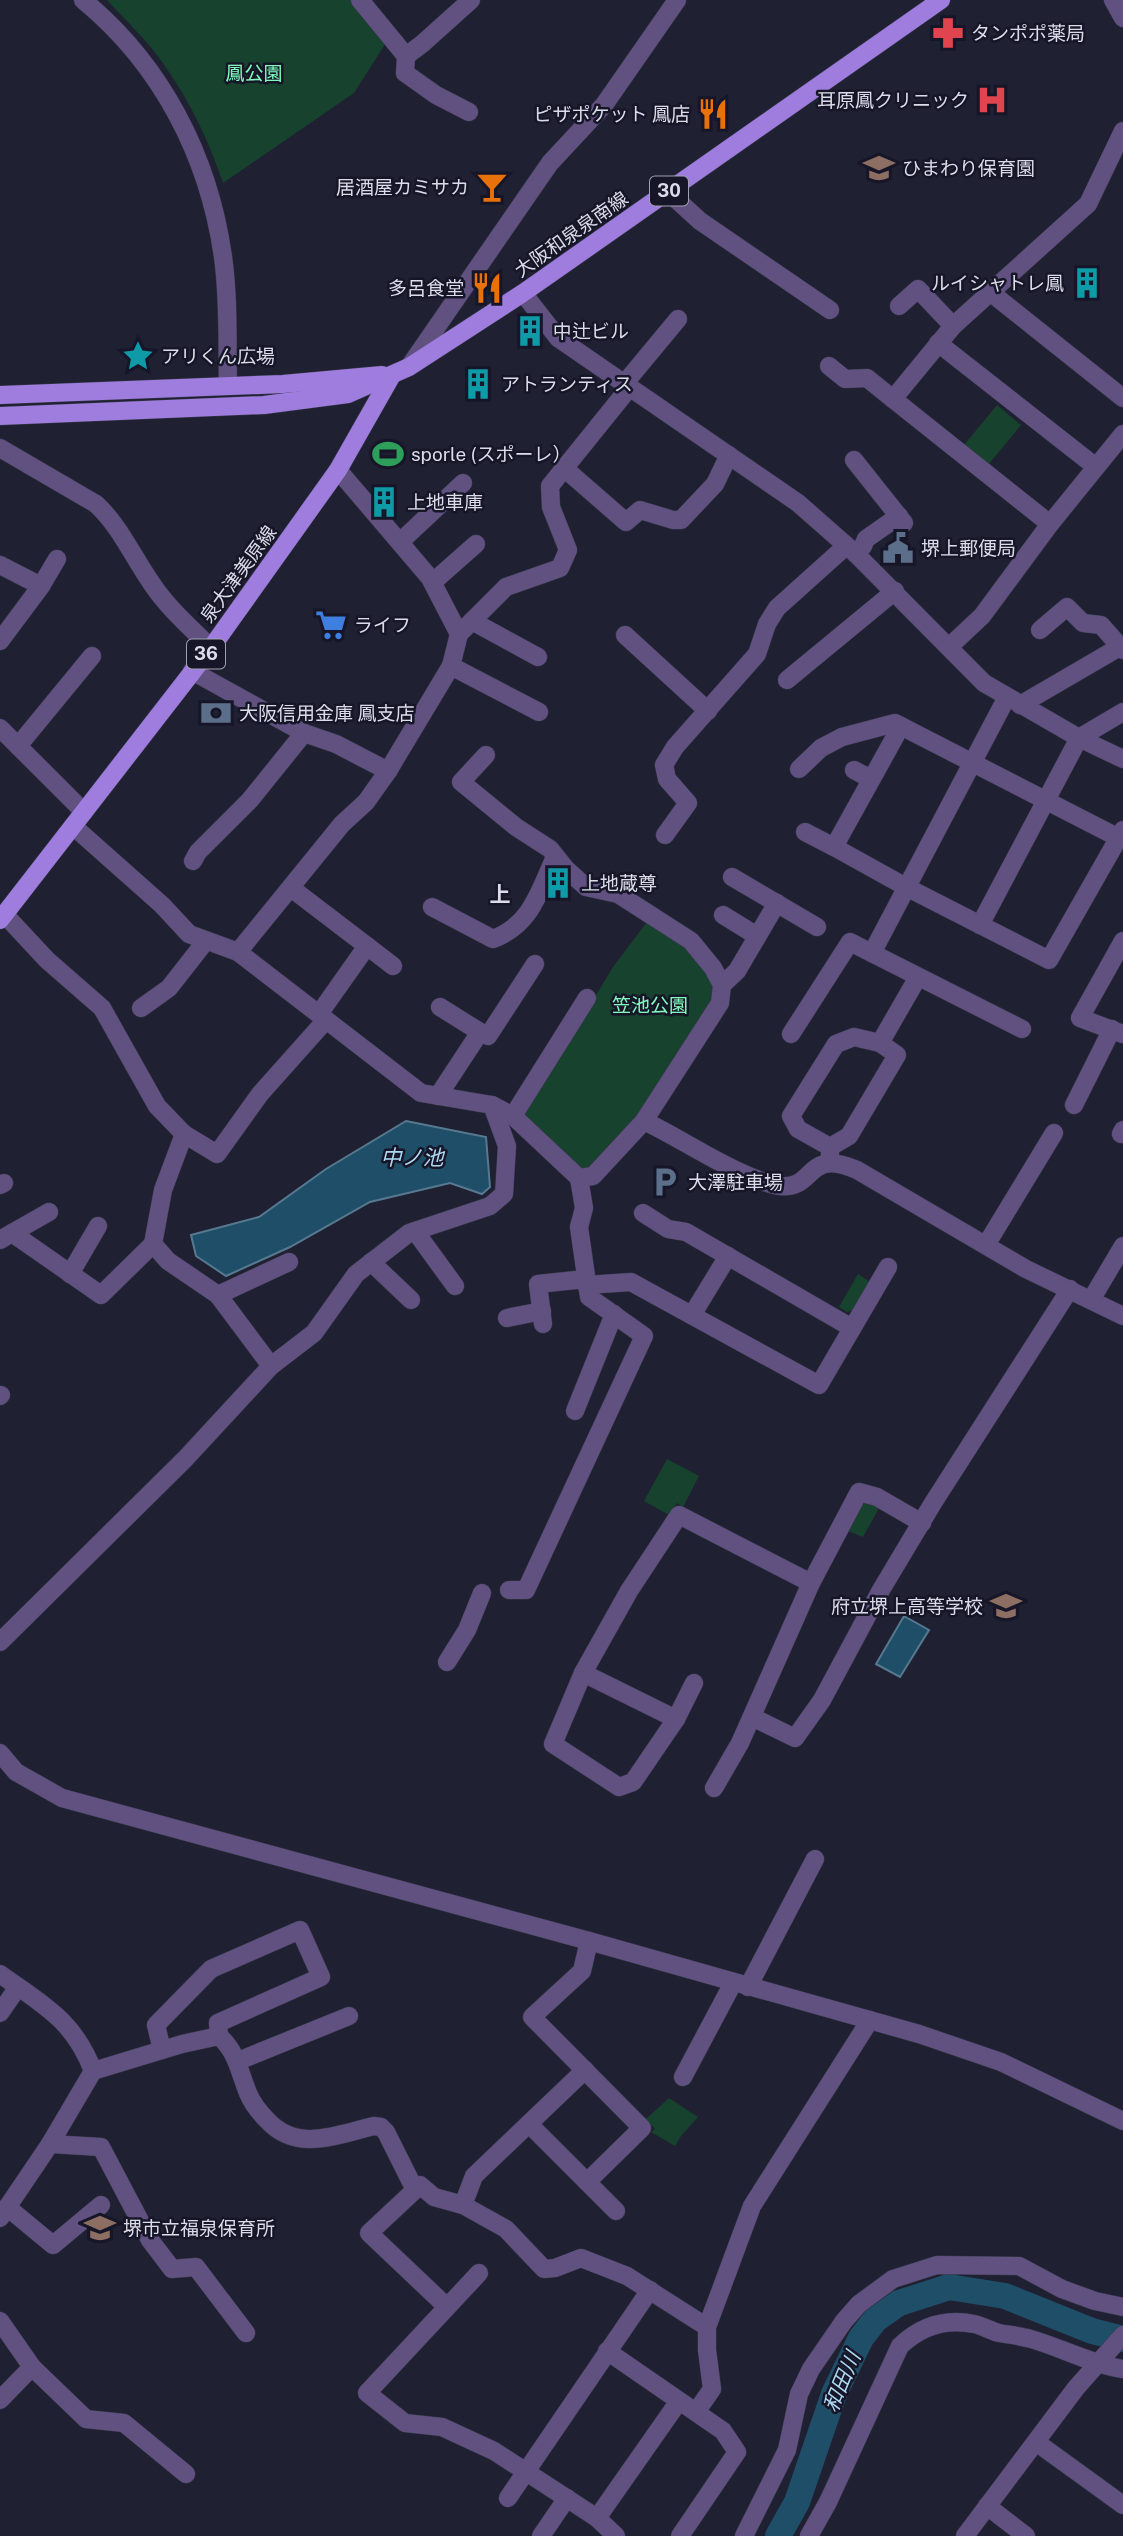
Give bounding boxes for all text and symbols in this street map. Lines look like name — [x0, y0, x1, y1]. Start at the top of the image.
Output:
pharmacy icon: タンポポ薬局 — [931, 16, 965, 50]
place label: タンポポ薬局 — [971, 22, 1085, 44]
park label: 鳳公園 — [225, 62, 283, 84]
hospital icon: 耳原鳳クリニック — [975, 83, 1009, 117]
place label: 耳原鳳クリニック — [817, 89, 969, 111]
restaurant icon: ピザポケット 鳳店 — [696, 97, 730, 131]
place label: ピザポケット 鳳店 — [533, 103, 690, 125]
school or university icon: ひまわり保育園 — [862, 151, 896, 185]
place label: ひまわり保育園 — [902, 157, 1035, 179]
bar icon: 居酒屋カミサカ — [475, 170, 509, 204]
place label: 居酒屋カミサカ — [336, 176, 469, 198]
road number: 30 — [650, 176, 688, 206]
street label: 大阪和泉泉南線 — [510, 187, 632, 281]
building icon: ルイシャトレ鳳 — [1070, 266, 1104, 300]
restaurant icon: 多呂食堂 — [470, 271, 504, 305]
place label: ルイシャトレ鳳 — [931, 272, 1064, 294]
place label: 多呂食堂 — [388, 277, 464, 299]
building icon: 中辻ビル — [513, 314, 547, 348]
place label: 中辻ビル — [553, 320, 629, 342]
place icon: アリくん広場 — [121, 339, 155, 373]
place label: アリくん広場 — [161, 345, 275, 367]
building icon: アトランティス — [461, 367, 495, 401]
place label: アトランティス — [501, 373, 633, 395]
sports icon: sporle (スポーレ） — [371, 437, 405, 471]
place label: sporle (スポーレ） — [411, 443, 571, 465]
building icon: 上地車庫 — [367, 485, 401, 519]
place label: 上地車庫 — [407, 491, 483, 513]
street label: 泉大津美原線 — [196, 521, 280, 627]
public building icon: 堺上郵便局 — [881, 531, 915, 565]
place label: 堺上郵便局 — [921, 537, 1016, 559]
supermarket icon: ライフ — [314, 608, 348, 642]
place label: ライフ — [354, 614, 411, 636]
road number: 36 — [187, 640, 225, 668]
bank icon: 大阪信用金庫 鳳支店 — [199, 696, 233, 730]
place label: 大阪信用金庫 鳳支店 — [239, 702, 415, 724]
building icon: 上地蔵尊 — [541, 866, 575, 900]
place label: 上地蔵尊 — [581, 872, 657, 894]
district label: 上 — [490, 882, 511, 907]
park label: 笠池公園 — [612, 994, 688, 1016]
water label: 中ノ池 — [381, 1145, 445, 1170]
parking icon: 大澤駐車場 — [648, 1165, 682, 1199]
place label: 大澤駐車場 — [688, 1171, 783, 1193]
school or university icon: 府立堺上高等学校 — [989, 1589, 1023, 1623]
place label: 府立堺上高等学校 — [831, 1595, 983, 1617]
school or university icon: 堺市立福泉保育所 — [83, 2211, 117, 2245]
place label: 堺市立福泉保育所 — [123, 2217, 275, 2239]
water label: 和田川 — [818, 2346, 866, 2416]

